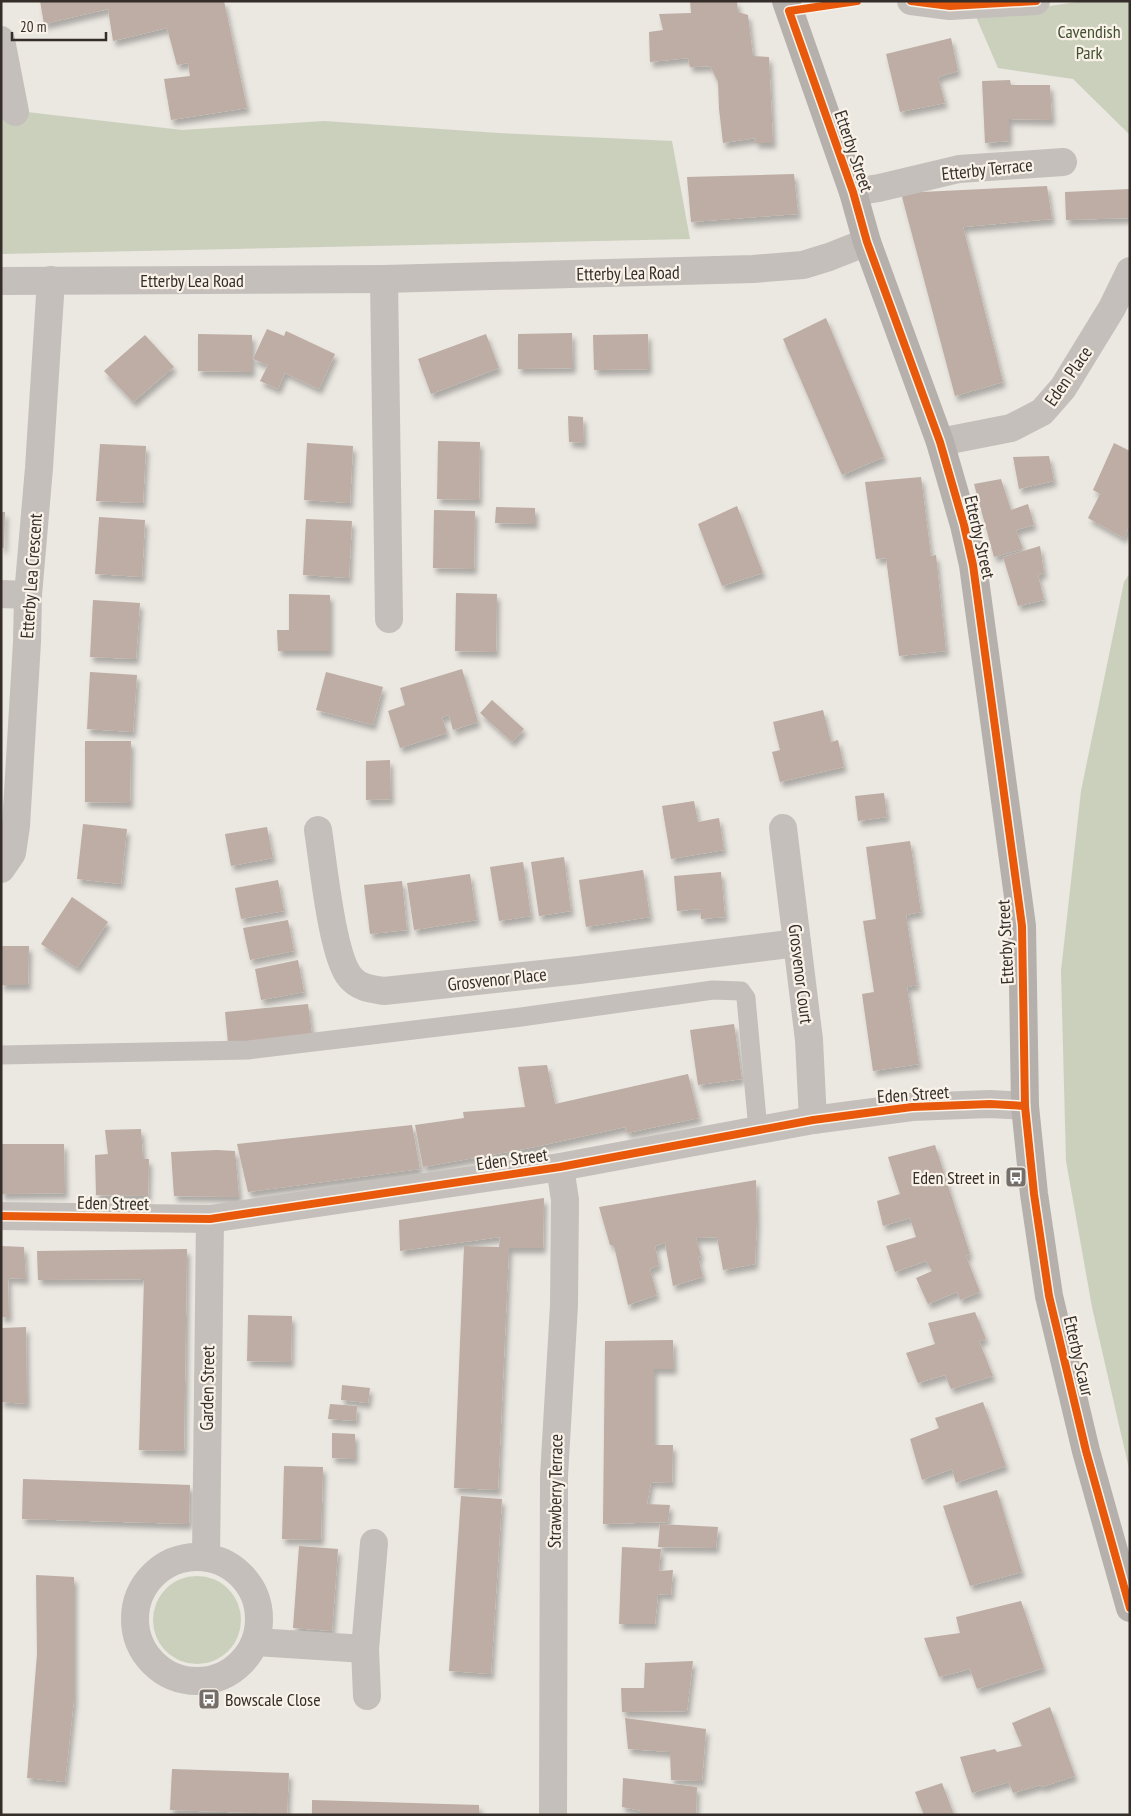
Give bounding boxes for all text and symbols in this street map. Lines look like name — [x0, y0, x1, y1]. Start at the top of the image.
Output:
scale bar — [12, 10, 106, 42]
text: 20 m — [20, 17, 46, 36]
park label: Cavendish Park — [1057, 20, 1121, 64]
street label: Etterby Street — [829, 107, 879, 195]
street label: Etterby Terrace — [940, 153, 1034, 185]
street label: Etterby Lea Road — [576, 261, 680, 285]
street label: Etterby Lea Road — [140, 269, 244, 292]
street label: Eden Place — [1039, 342, 1097, 410]
street label: Etterby Street — [959, 493, 1001, 581]
street label: Etterby Lea Crescent — [15, 513, 47, 639]
street label: Etterby Street — [991, 899, 1019, 985]
street label: Grosvenor Court — [783, 923, 819, 1025]
street label: Grosvenor Place — [446, 962, 548, 996]
street label: Eden Street — [876, 1080, 950, 1108]
street label: Eden Street — [475, 1143, 549, 1175]
bus stop icon: Eden Street in — [1004, 1165, 1028, 1189]
place label: Eden Street in — [912, 1166, 1000, 1189]
street label: Eden Street — [77, 1191, 149, 1215]
street label: Etterby Scaur — [1059, 1314, 1099, 1398]
street label: Garden Street — [195, 1345, 219, 1431]
street label: Strawberry Terrace — [543, 1434, 567, 1548]
bus stop icon: Bowscale Close — [197, 1687, 221, 1711]
place label: Bowscale Close — [225, 1688, 321, 1711]

